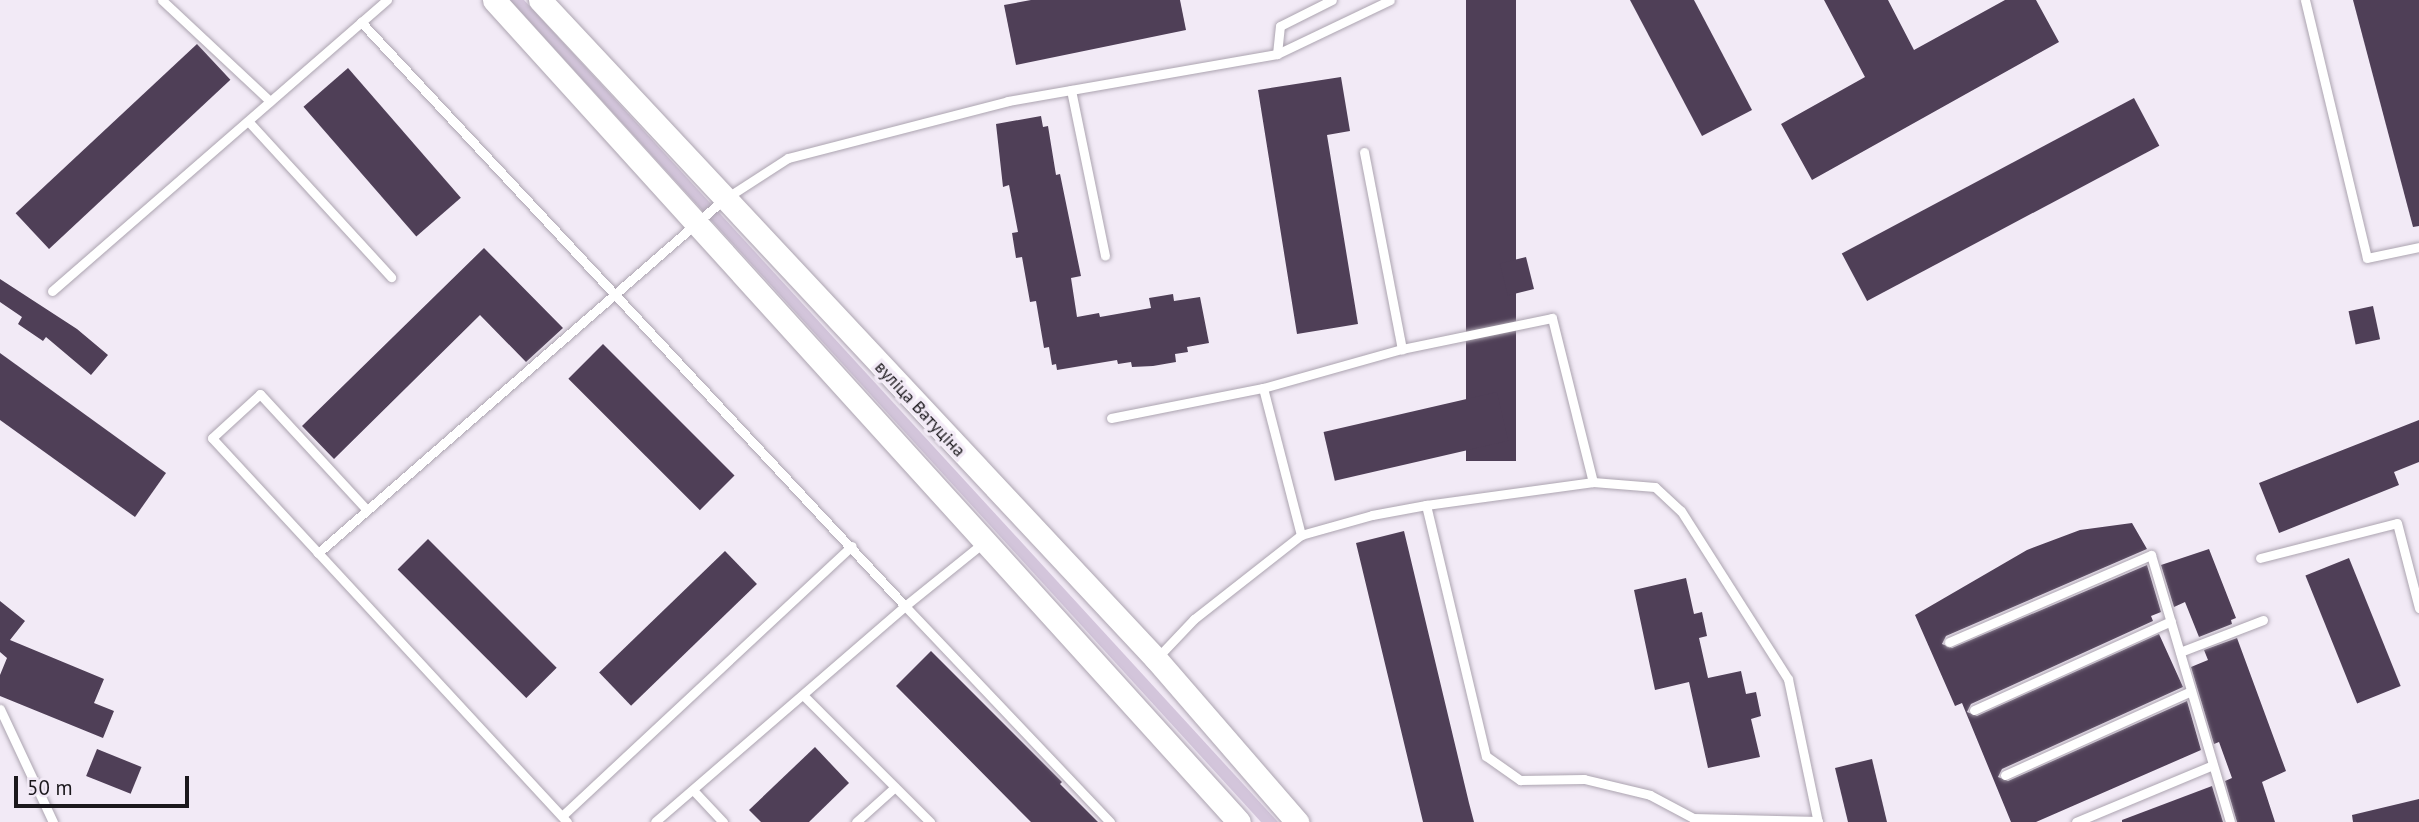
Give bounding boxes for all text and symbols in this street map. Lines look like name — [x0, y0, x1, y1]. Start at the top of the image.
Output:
street label: вуліца Ватуціна — [870, 357, 970, 461]
scale bar — [18, 762, 192, 806]
text: 50 m — [27, 774, 73, 801]

